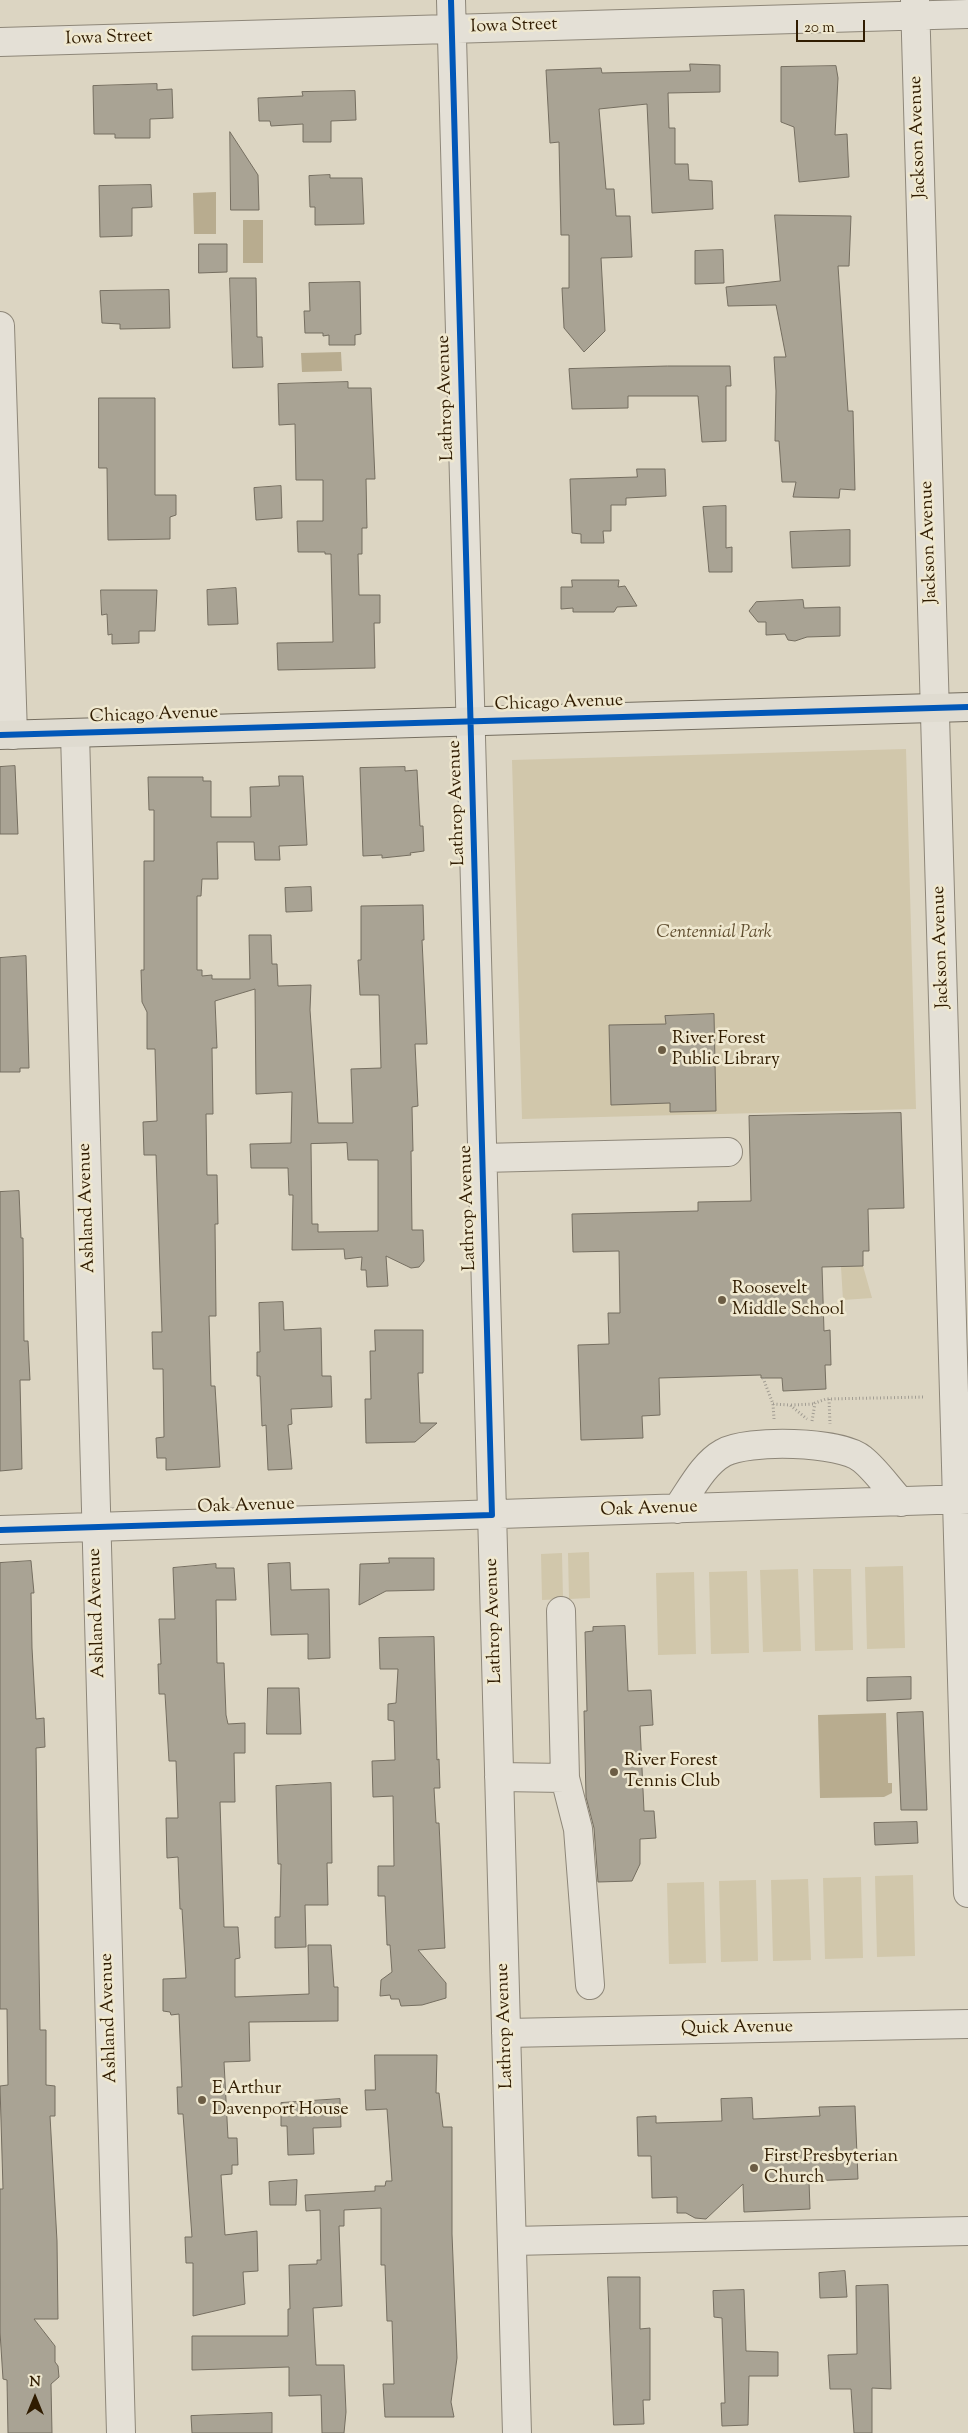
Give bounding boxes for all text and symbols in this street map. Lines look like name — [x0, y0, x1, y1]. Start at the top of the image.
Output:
scale bar — [798, 10, 867, 42]
street label: Iowa Street — [470, 15, 558, 39]
text: 20 m — [804, 18, 835, 39]
street label: Iowa Street — [65, 27, 153, 51]
street label: Jackson Avenue — [906, 75, 932, 199]
street label: Lathrop Avenue — [434, 335, 460, 461]
street label: Jackson Avenue — [917, 480, 943, 604]
street label: Chicago Avenue — [494, 691, 624, 717]
street label: Chicago Avenue — [89, 703, 219, 729]
street label: Lathrop Avenue — [445, 740, 471, 866]
street label: Jackson Avenue — [929, 885, 955, 1009]
park label: Centennial Park — [656, 923, 772, 945]
place label: River Forest Public Library — [672, 1029, 780, 1072]
marker: River Forest Public Library — [656, 1044, 668, 1056]
street label: Ashland Avenue — [75, 1143, 101, 1273]
street label: Lathrop Avenue — [456, 1145, 482, 1271]
place label: Roosevelt Middle School — [732, 1279, 845, 1322]
marker: Roosevelt Middle School — [716, 1294, 728, 1306]
street label: Oak Avenue — [197, 1495, 295, 1519]
street label: Oak Avenue — [600, 1498, 698, 1522]
street label: Ashland Avenue — [85, 1548, 111, 1678]
street label: Lathrop Avenue — [482, 1558, 508, 1684]
place label: River Forest Tennis Club — [624, 1751, 720, 1794]
marker: River Forest Tennis Club — [608, 1766, 620, 1778]
street label: Ashland Avenue — [97, 1953, 123, 2083]
street label: Lathrop Avenue — [493, 1963, 519, 2089]
street label: Quick Avenue — [681, 2017, 793, 2041]
place label: E Arthur Davenport House — [212, 2079, 349, 2122]
marker: E Arthur Davenport House — [196, 2094, 208, 2106]
place label: First Presbyterian Church — [764, 2147, 898, 2190]
marker: First Presbyterian Church — [748, 2162, 760, 2174]
north arrow — [10, 2373, 60, 2423]
text: N — [29, 2373, 41, 2393]

